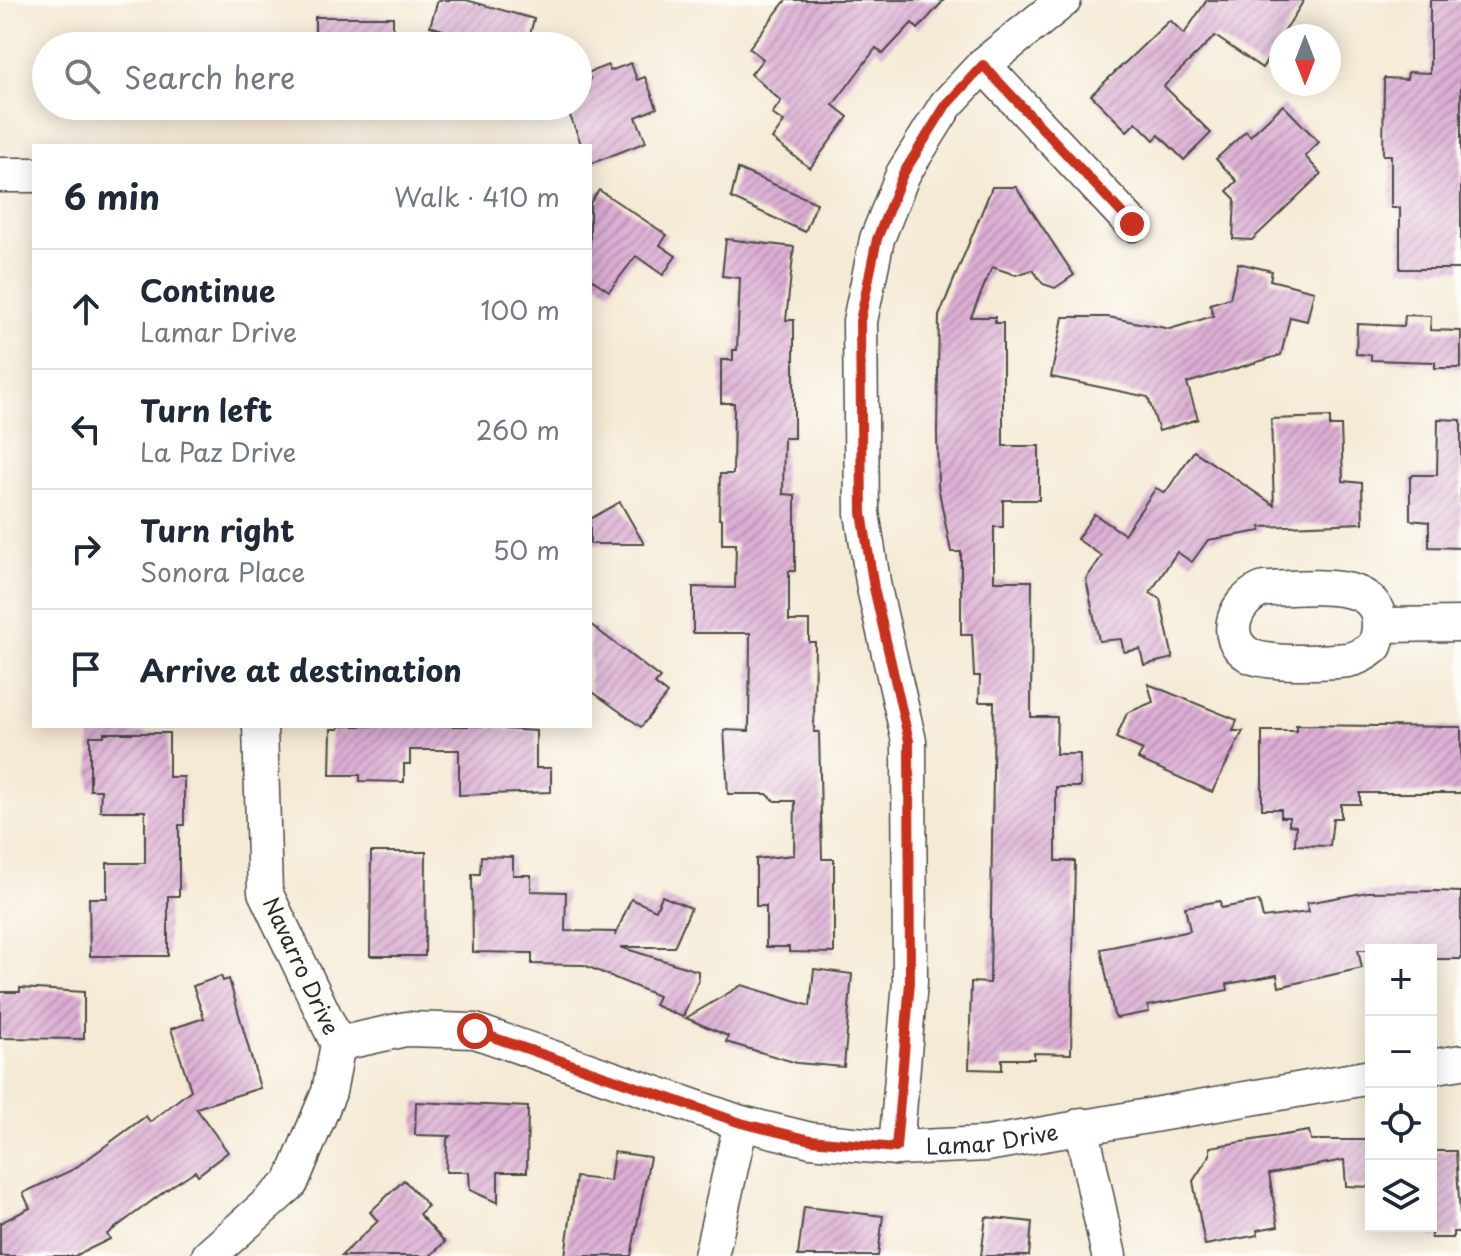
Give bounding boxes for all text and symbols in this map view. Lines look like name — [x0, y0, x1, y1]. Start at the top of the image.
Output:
north arrow — [1269, 24, 1341, 96]
search box — [32, 32, 592, 120]
icon: search — [60, 54, 104, 98]
text: Search here — [124, 54, 296, 99]
text: 6 min — [64, 170, 160, 222]
text: Walk · 410 m — [394, 177, 560, 216]
route end — [1114, 206, 1150, 242]
text: Continue — [140, 267, 275, 312]
icon: ahead — [64, 287, 108, 331]
text: 100 m — [480, 290, 560, 329]
text: Lamar Drive — [140, 312, 297, 351]
text: Turn left — [140, 387, 272, 432]
icon: left — [64, 407, 108, 451]
text: 260 m — [476, 410, 560, 449]
text: La Paz Drive — [140, 432, 296, 471]
text: Turn right — [140, 507, 295, 552]
icon: right — [64, 527, 108, 571]
text: 50 m — [493, 530, 560, 569]
text: Sonora Place — [140, 552, 305, 591]
icon: arrive — [64, 647, 108, 691]
text: Arrive at destination — [140, 647, 462, 692]
street label: Navarro Drive — [256, 891, 349, 1040]
map controls — [1365, 944, 1437, 1232]
button: + — [1365, 944, 1437, 1016]
route start — [457, 1013, 493, 1049]
button: − — [1365, 1016, 1437, 1088]
button: locate — [1365, 1088, 1437, 1160]
street label: Lamar Drive — [925, 1114, 1060, 1162]
button: layers — [1365, 1160, 1437, 1232]

